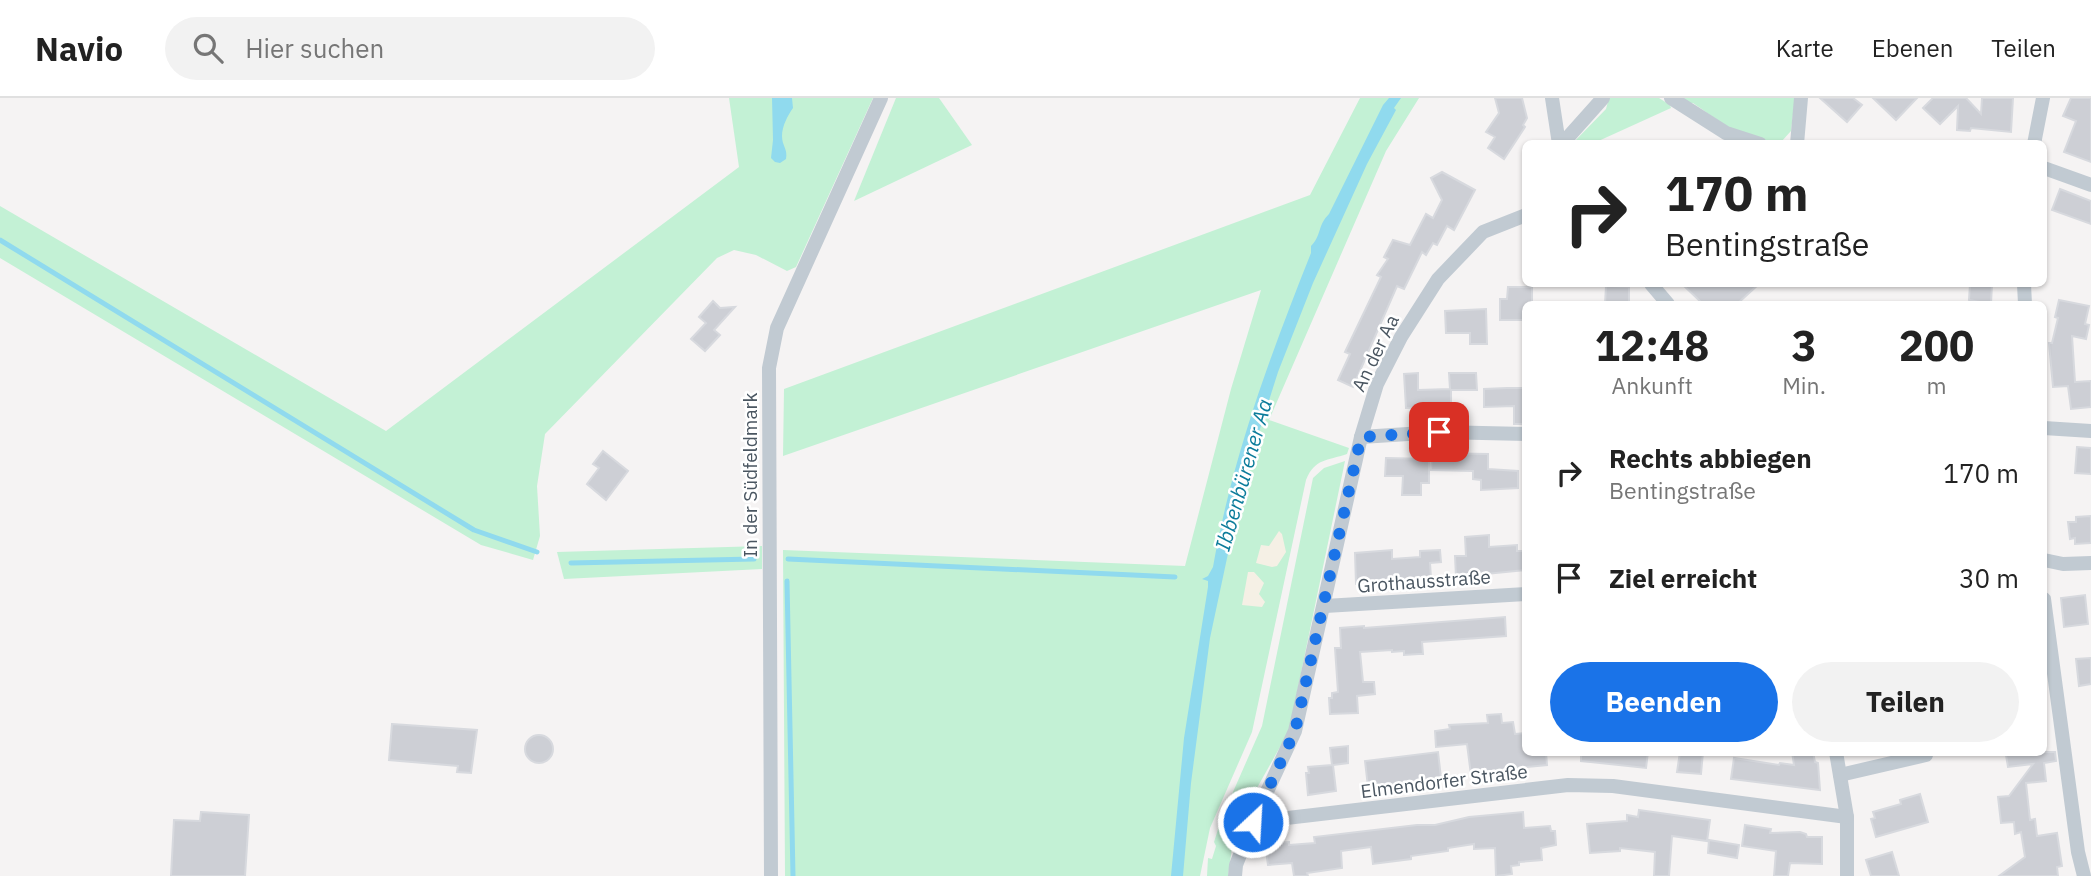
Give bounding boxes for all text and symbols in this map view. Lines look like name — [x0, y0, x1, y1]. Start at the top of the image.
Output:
search box — [165, 17, 655, 80]
text: Navio — [35, 27, 123, 70]
icon: search — [189, 29, 227, 67]
text: Hier suchen — [245, 31, 384, 65]
text: Karte — [1776, 32, 1834, 64]
text: Ebenen — [1872, 32, 1953, 64]
text: Teilen — [1991, 32, 2056, 64]
text: 170 m — [1665, 161, 1809, 224]
icon: right — [1550, 168, 1641, 259]
text: Bentingstraße — [1665, 223, 1869, 265]
street label: An der Aa — [1346, 311, 1404, 395]
text: 12:48 — [1595, 318, 1709, 373]
text: 3 — [1791, 318, 1817, 373]
text: 200 — [1899, 318, 1974, 373]
text: Ankunft — [1611, 370, 1693, 400]
text: Min. — [1782, 370, 1826, 400]
text: m — [1926, 370, 1946, 400]
street label: In der Südfeldmark — [738, 392, 762, 558]
water label: Ibbenbürener Aa — [1208, 395, 1278, 554]
pin — [1409, 402, 1469, 462]
icon: arrive — [1420, 413, 1458, 451]
text: Rechts abbiegen — [1609, 441, 1812, 475]
icon: right — [1550, 454, 1588, 492]
text: 170 m — [1943, 456, 2019, 490]
text: Bentingstraße — [1609, 475, 1756, 505]
icon: arrive — [1550, 559, 1588, 597]
text: Ziel erreicht — [1609, 561, 1757, 595]
text: 30 m — [1959, 561, 2019, 595]
street label: Grothausstraße — [1356, 564, 1492, 598]
button: Beenden — [1550, 662, 1778, 742]
button: Teilen — [1792, 662, 2019, 742]
street label: Elmendorfer Straße — [1359, 759, 1529, 803]
position arrow — [1216, 785, 1290, 859]

